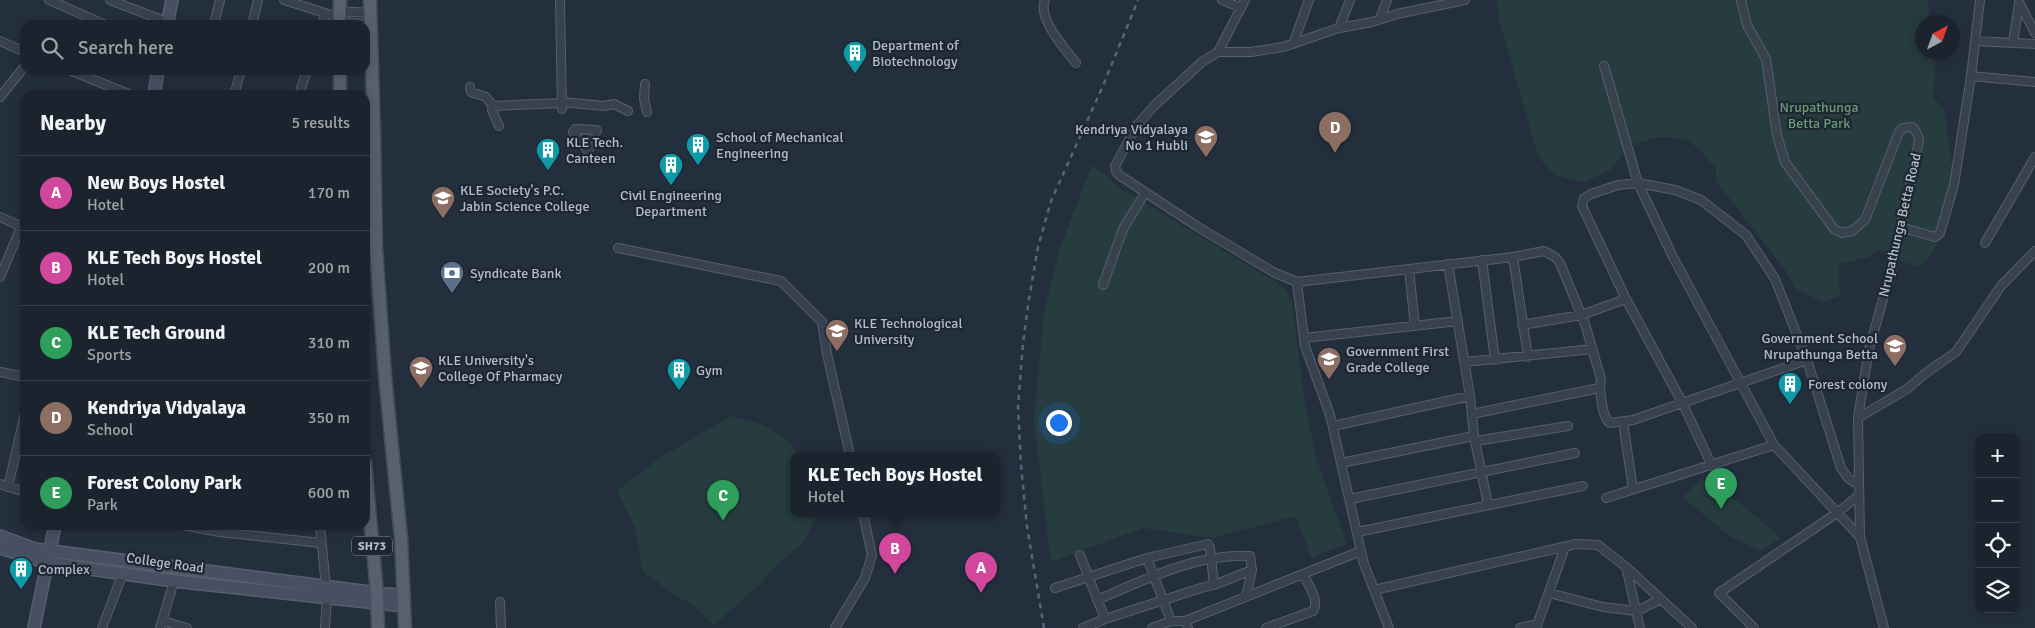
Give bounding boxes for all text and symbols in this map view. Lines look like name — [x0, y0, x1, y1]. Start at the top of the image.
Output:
north arrow — [1915, 15, 1960, 60]
search box — [20, 20, 370, 75]
icon: search — [38, 34, 66, 62]
text: Search here — [78, 36, 174, 60]
place label: Department of Biotechnology — [872, 37, 960, 70]
building icon: Department of Biotechnology — [842, 40, 868, 74]
park label: Nrupathunga Betta Park — [1780, 99, 1859, 132]
text: Nearby — [40, 110, 106, 136]
pin: D — [1319, 112, 1351, 153]
text: 5 results — [291, 113, 350, 133]
place label: Kendriya Vidyalaya No 1 Hubli — [1075, 121, 1188, 154]
school or university icon: Kendriya Vidyalaya No 1 Hubli — [1193, 124, 1219, 158]
place label: School of Mechanical Engineering — [716, 129, 844, 162]
building icon: School of Mechanical Engineering — [685, 132, 711, 166]
place label: KLE Tech. Canteen — [566, 134, 623, 167]
building icon: KLE Tech. Canteen — [535, 137, 561, 171]
street label: Nrupathunga Betta Road — [1875, 151, 1925, 299]
building icon: Civil Engineering Department — [658, 152, 684, 186]
text: New Boys Hostel — [87, 171, 225, 195]
place label: KLE Society's P.C. Jabin Science College — [460, 182, 589, 215]
text: A — [51, 183, 61, 203]
text: 170 m — [308, 183, 350, 203]
school or university icon: KLE Society's P.C. Jabin Science College — [430, 185, 456, 219]
place label: Civil Engineering Department — [620, 187, 722, 220]
text: Hotel — [87, 195, 124, 215]
text: KLE Tech Boys Hostel — [87, 246, 262, 270]
text: B — [51, 258, 61, 278]
text: 200 m — [308, 258, 350, 278]
bank icon: Syndicate Bank — [439, 260, 465, 294]
place label: Syndicate Bank — [470, 265, 561, 282]
text: Hotel — [87, 270, 124, 290]
place label: KLE Technological University — [854, 315, 963, 348]
school or university icon: KLE Technological University — [824, 318, 850, 352]
text: KLE Tech Ground — [87, 321, 225, 345]
place label: Government School Nrupathunga Betta — [1761, 330, 1878, 363]
text: C — [51, 333, 61, 353]
text: 310 m — [308, 333, 350, 353]
school or university icon: Government School Nrupathunga Betta — [1882, 333, 1908, 367]
place label: Government First Grade College — [1346, 343, 1449, 376]
text: Sports — [87, 345, 132, 365]
school or university icon: Government First Grade College — [1316, 346, 1342, 380]
place label: KLE University's College Of Pharmacy — [438, 352, 563, 385]
school or university icon: KLE University's College Of Pharmacy — [408, 355, 434, 389]
building icon: Gym — [666, 357, 692, 391]
place label: Gym — [696, 362, 723, 379]
building icon: Forest colony — [1777, 371, 1803, 405]
place label: Forest colony — [1808, 376, 1888, 393]
text: Kendriya Vidyalaya — [87, 396, 246, 420]
text: D — [51, 408, 61, 428]
text: 350 m — [308, 408, 350, 428]
your location — [1046, 410, 1072, 436]
text: School — [87, 420, 133, 440]
map controls — [1975, 433, 2020, 613]
button: + — [1975, 433, 2020, 478]
popup — [790, 452, 1000, 517]
text: KLE Tech Boys Hostel — [808, 463, 982, 487]
pin: E — [1705, 468, 1737, 509]
text: Forest Colony Park — [87, 471, 242, 495]
button: − — [1975, 478, 2020, 523]
pin: C — [707, 480, 739, 521]
text: E — [51, 483, 61, 503]
text: 600 m — [308, 483, 350, 503]
text: Hotel — [808, 487, 845, 507]
text: Park — [87, 495, 118, 515]
button: locate — [1975, 523, 2020, 568]
pin: B — [879, 533, 911, 574]
road number: SH73 — [352, 536, 392, 556]
street label: College Road — [125, 549, 205, 577]
pin: A — [965, 552, 997, 593]
building icon: Complex — [8, 556, 34, 590]
place label: Complex — [38, 561, 90, 578]
button: layers — [1975, 568, 2020, 613]

